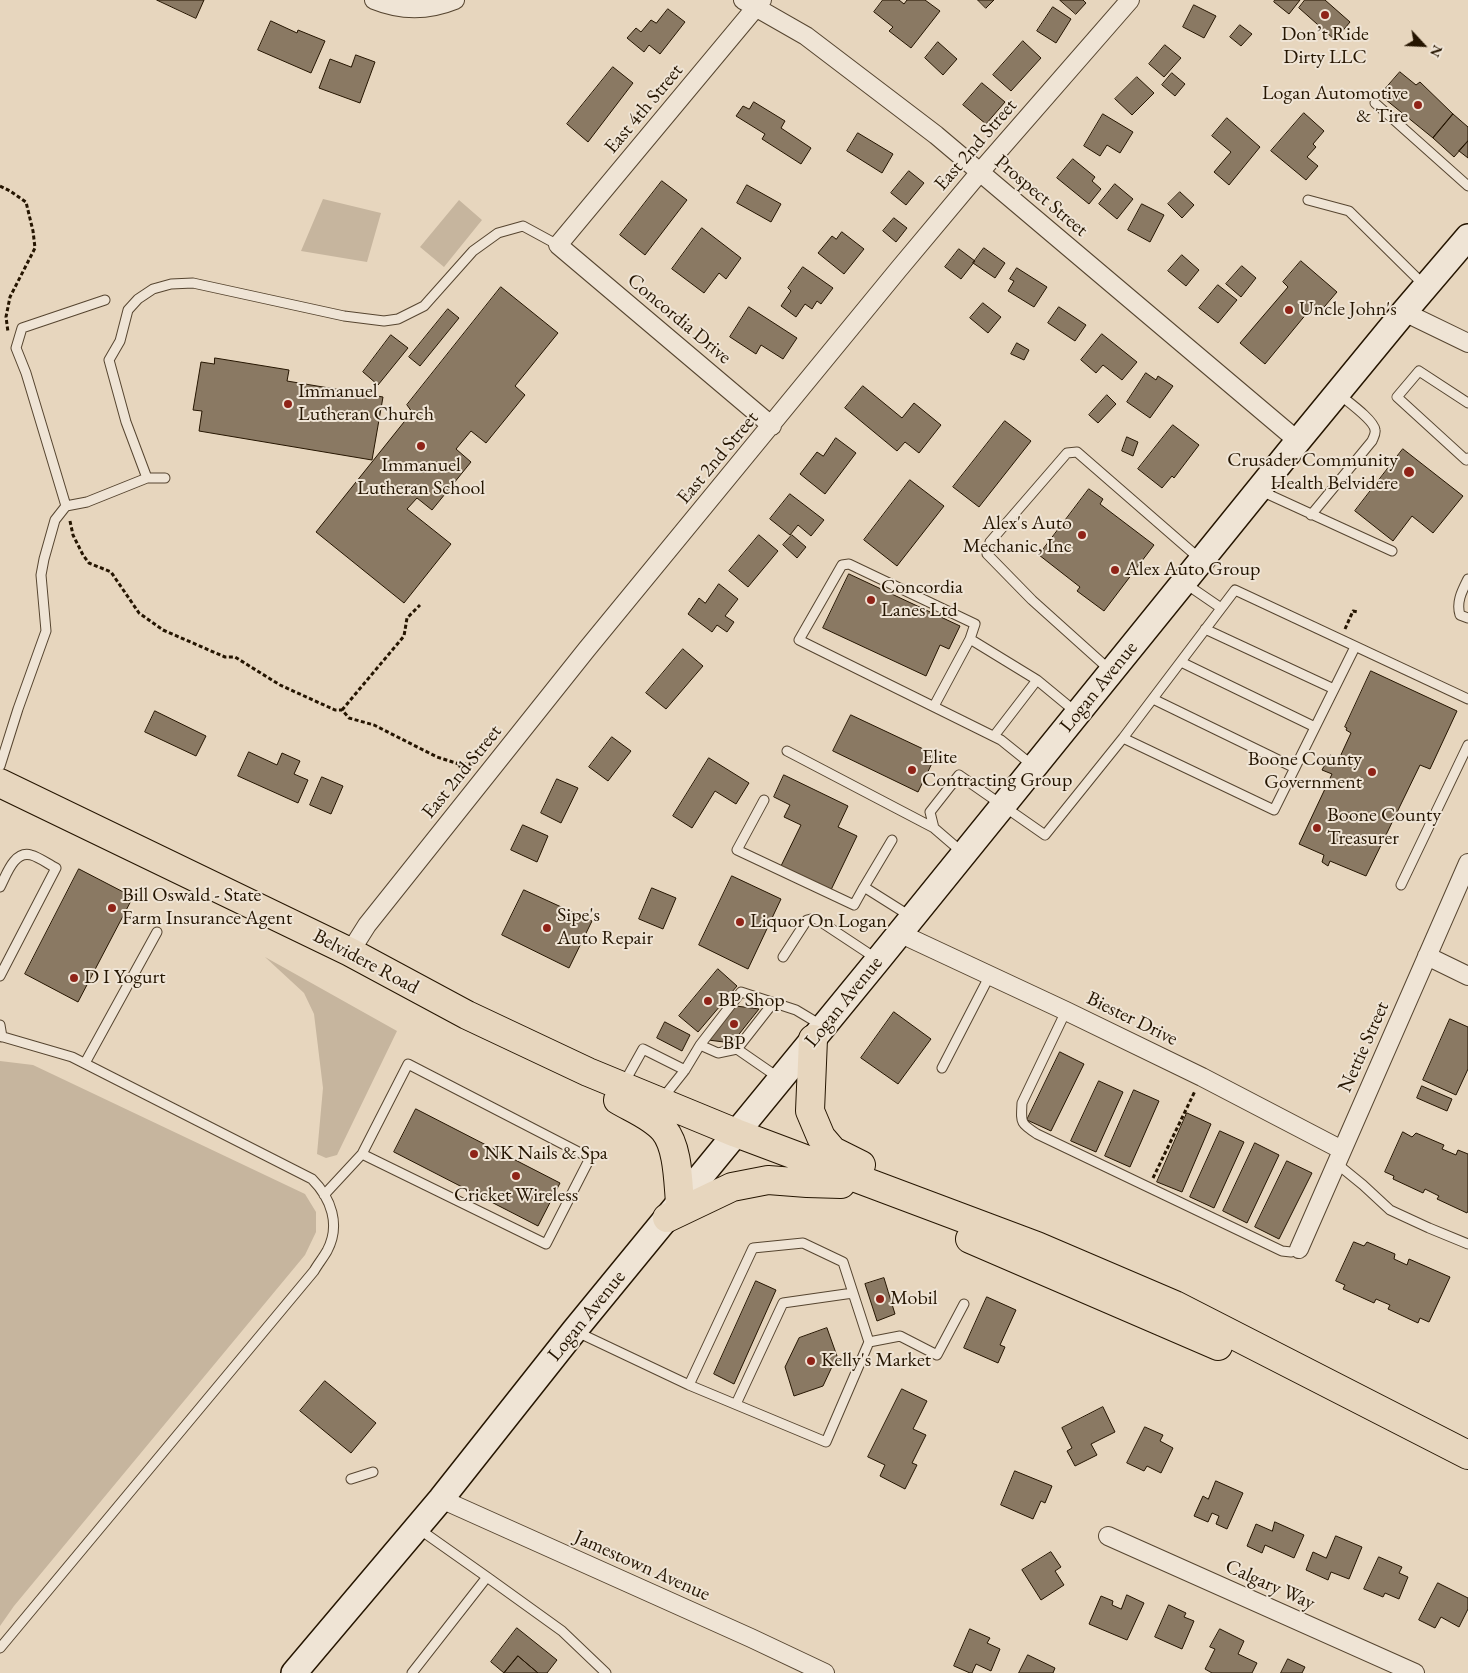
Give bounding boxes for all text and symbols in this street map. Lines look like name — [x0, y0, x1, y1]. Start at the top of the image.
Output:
marker: Don’t Ride Dirty LLC — [1319, 9, 1331, 21]
north arrow — [1398, 20, 1448, 70]
place label: Don’t Ride Dirty LLC — [1281, 23, 1369, 70]
text: N — [1426, 42, 1447, 60]
street label: East 4th Street — [600, 59, 688, 159]
place label: Logan Automotive & Tire — [1262, 82, 1408, 129]
street label: East 2nd Street — [930, 94, 1022, 196]
marker: Logan Automotive & Tire — [1412, 99, 1424, 111]
street label: Prospect Street — [989, 150, 1093, 242]
street label: Concordia Drive — [622, 268, 736, 370]
place label: Uncle John's — [1299, 298, 1397, 322]
marker: Uncle John's — [1283, 304, 1295, 316]
place label: Immanuel Lutheran Church — [298, 380, 434, 427]
marker: Immanuel Lutheran Church — [282, 398, 294, 410]
street label: East 2nd Street — [672, 407, 764, 509]
marker: Immanuel Lutheran School — [415, 440, 427, 452]
place label: Crusader Community Health Belvidere — [1227, 449, 1398, 496]
place label: Immanuel Lutheran School — [357, 454, 485, 501]
marker: Crusader Community Health Belvidere — [1402, 465, 1416, 479]
place label: Alex's Auto Mechanic, Inc — [963, 512, 1072, 559]
marker: Alex's Auto Mechanic, Inc — [1076, 529, 1088, 541]
place label: Alex Auto Group — [1125, 558, 1260, 582]
marker: Alex Auto Group — [1109, 564, 1121, 576]
place label: Concordia Lanes Ltd — [881, 576, 963, 623]
marker: Concordia Lanes Ltd — [865, 594, 877, 606]
street label: Logan Avenue — [1055, 637, 1143, 737]
street label: East 2nd Street — [417, 720, 507, 824]
place label: Elite Contracting Group — [922, 746, 1072, 793]
place label: Boone County Government — [1248, 748, 1362, 795]
marker: Elite Contracting Group — [906, 764, 918, 776]
marker: Boone County Government — [1366, 766, 1378, 778]
place label: Boone County Treasurer — [1327, 804, 1441, 851]
marker: Boone County Treasurer — [1311, 822, 1323, 834]
place label: Bill Oswald - State Farm Insurance Agent — [122, 884, 292, 931]
marker: Bill Oswald - State Farm Insurance Agent — [106, 902, 118, 914]
place label: Sipe's Auto Repair — [557, 904, 653, 951]
place label: Liquor On Logan — [750, 910, 887, 934]
marker: Liquor On Logan — [734, 916, 746, 928]
marker: Sipe's Auto Repair — [541, 922, 553, 934]
street label: Belvidere Road — [309, 924, 423, 1000]
street label: Logan Avenue — [800, 952, 888, 1052]
place label: D I Yogurt — [84, 966, 166, 990]
marker: D I Yogurt — [68, 972, 80, 984]
street label: Biester Drive — [1083, 987, 1181, 1051]
place label: BP Shop — [718, 989, 785, 1013]
marker: BP Shop — [702, 995, 714, 1007]
street label: Nettie Street — [1333, 998, 1395, 1096]
marker: BP — [728, 1018, 740, 1030]
place label: BP — [723, 1032, 745, 1056]
place label: NK Nails & Spa — [484, 1142, 608, 1166]
marker: NK Nails & Spa — [468, 1148, 480, 1160]
marker: Cricket Wireless — [510, 1170, 522, 1182]
place label: Cricket Wireless — [454, 1184, 578, 1208]
street label: Logan Avenue — [543, 1266, 631, 1366]
place label: Mobil — [890, 1287, 938, 1311]
marker: Mobil — [874, 1293, 886, 1305]
place label: Kelly's Market — [821, 1349, 931, 1373]
marker: Kelly's Market — [805, 1355, 817, 1367]
street label: Jamestown Avenue — [570, 1525, 714, 1607]
street label: Calgary Way — [1221, 1555, 1319, 1615]

